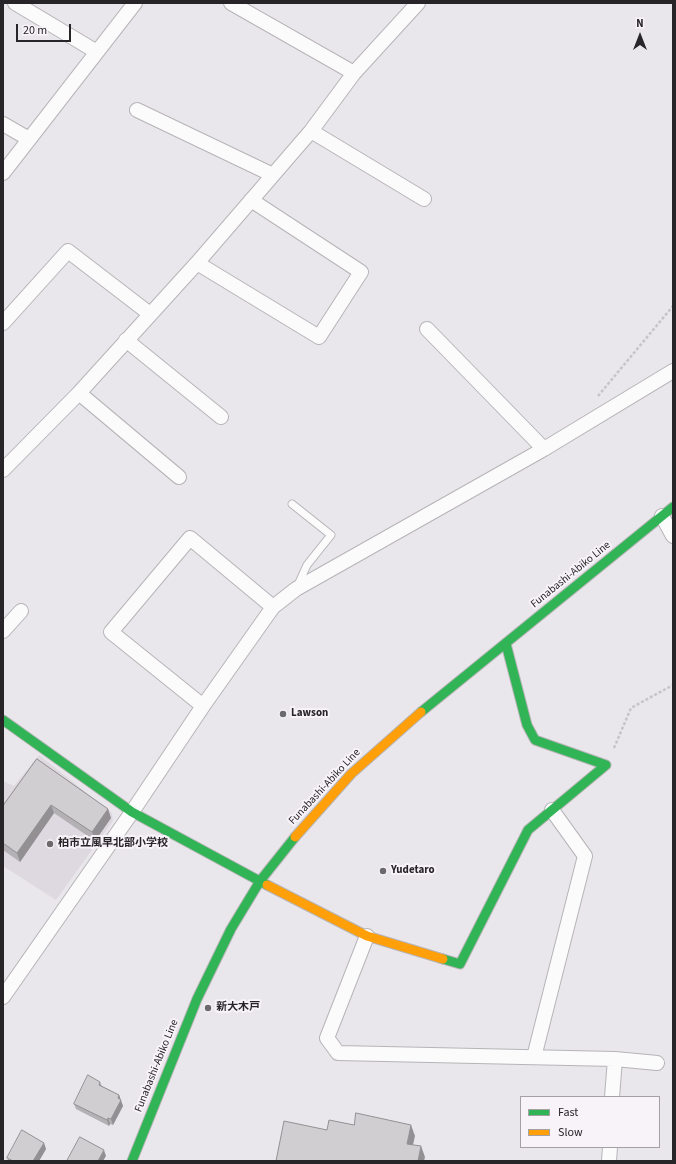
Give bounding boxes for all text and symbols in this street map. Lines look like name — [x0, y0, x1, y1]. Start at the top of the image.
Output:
scale bar — [18, 16, 73, 42]
north arrow — [620, 16, 660, 56]
text: N — [636, 16, 644, 31]
text: 20 m — [23, 22, 47, 39]
street label: Funabashi-Abiko Line — [528, 539, 614, 611]
place label: Lawson — [291, 707, 328, 721]
marker: Lawson — [278, 709, 288, 719]
street label: Funabashi-Abiko Line — [287, 746, 363, 828]
place label: 柏市立風早北部小学校 — [58, 837, 168, 851]
marker: 柏市立風早北部小学校 — [45, 839, 55, 849]
place label: Yudetaro — [391, 864, 435, 878]
marker: Yudetaro — [378, 866, 388, 876]
place label: 新大木戸 — [216, 1001, 260, 1015]
marker: 新大木戸 — [203, 1003, 213, 1013]
street label: Funabashi-Abiko Line — [132, 1018, 182, 1114]
legend — [520, 1096, 660, 1148]
text: Fast — [558, 1104, 578, 1121]
text: Slow — [558, 1124, 583, 1141]

